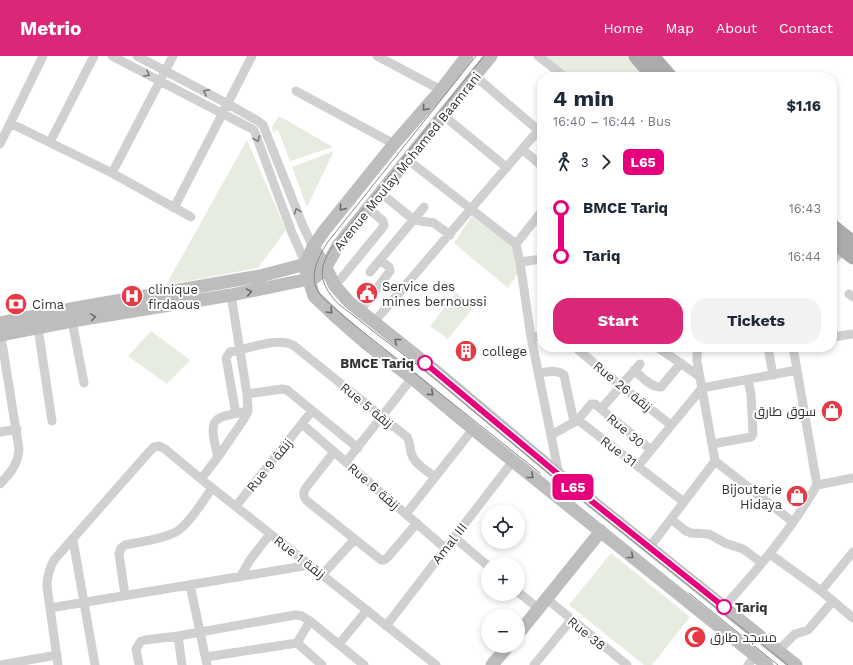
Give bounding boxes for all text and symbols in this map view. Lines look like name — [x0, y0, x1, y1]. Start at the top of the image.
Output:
text: Metrio — [20, 17, 82, 40]
text: Home — [603, 20, 643, 36]
text: Map — [665, 20, 694, 36]
text: About — [716, 20, 757, 36]
text: Contact — [779, 20, 833, 36]
one-way arrow — [143, 69, 150, 77]
street label: Avenue Moulay Mohamed Baamrani — [331, 69, 484, 254]
text: 4 min — [553, 86, 614, 111]
one-way arrow — [203, 90, 210, 97]
text: $1.16 — [786, 97, 821, 115]
one-way arrow — [422, 103, 430, 111]
text: 16:40 – 16:44 · Bus — [553, 114, 671, 129]
one-way arrow — [253, 135, 261, 142]
icon: walk — [553, 151, 575, 173]
icon: forward — [595, 151, 617, 173]
text: L65 — [631, 154, 656, 170]
text: 3 — [581, 155, 589, 170]
text: BMCE Tariq — [583, 199, 668, 217]
text: 16:43 — [789, 201, 821, 216]
one-way arrow — [340, 203, 347, 211]
one-way arrow — [293, 207, 301, 214]
text: Tariq — [583, 247, 620, 265]
text: 16:44 — [788, 249, 821, 264]
place label: Service des mines bernoussi — [382, 279, 487, 309]
public building icon: Service des mines bernoussi — [354, 280, 380, 306]
place label: clinique firdaous — [148, 282, 200, 312]
hospital icon: clinique firdaous — [119, 283, 145, 309]
one-way arrow — [246, 288, 252, 296]
bank icon: Cima — [3, 291, 29, 317]
place label: Cima — [32, 297, 65, 312]
button: Start — [553, 298, 683, 344]
button: Tickets — [691, 298, 821, 344]
one-way arrow — [325, 306, 333, 314]
one-way arrow — [90, 313, 96, 322]
one-way arrow — [395, 338, 402, 345]
building icon: college — [453, 338, 479, 364]
place label: college — [482, 344, 527, 359]
marker: BMCE Tariq — [417, 355, 433, 371]
place label: BMCE Tariq — [340, 356, 414, 371]
street label: Rue 26 زنقة — [590, 358, 655, 415]
street label: Rue 5 زنقة — [337, 380, 396, 431]
one-way arrow — [426, 389, 433, 396]
shop icon: سوق طارق — [819, 398, 845, 424]
place label: سوق طارق — [754, 404, 816, 419]
street label: Rue 30 — [604, 410, 647, 450]
street label: Rue 31 — [598, 433, 640, 470]
street label: Rue 9 زنقة — [244, 436, 295, 495]
street label: Rue 6 زنقة — [345, 460, 403, 513]
one-way arrow — [527, 471, 534, 478]
line badge: L65 — [550, 474, 596, 500]
text: L65 — [560, 479, 586, 495]
place label: Bijouterie Hidaya — [722, 482, 783, 512]
shop icon: Bijouterie Hidaya — [784, 483, 810, 509]
map controls — [481, 505, 525, 653]
button: locate — [481, 505, 525, 549]
street label: Amal III — [429, 520, 470, 567]
street label: Rue 1 زنقة — [271, 533, 328, 582]
one-way arrow — [626, 551, 634, 558]
button: + — [481, 557, 525, 601]
marker: Tariq — [716, 599, 732, 615]
place label: Tariq — [735, 600, 767, 615]
button: − — [481, 609, 525, 653]
street label: Rue 38 — [565, 614, 609, 653]
mosque icon: مسجد طارق — [682, 624, 708, 650]
place label: مسجد طارق — [710, 630, 777, 645]

